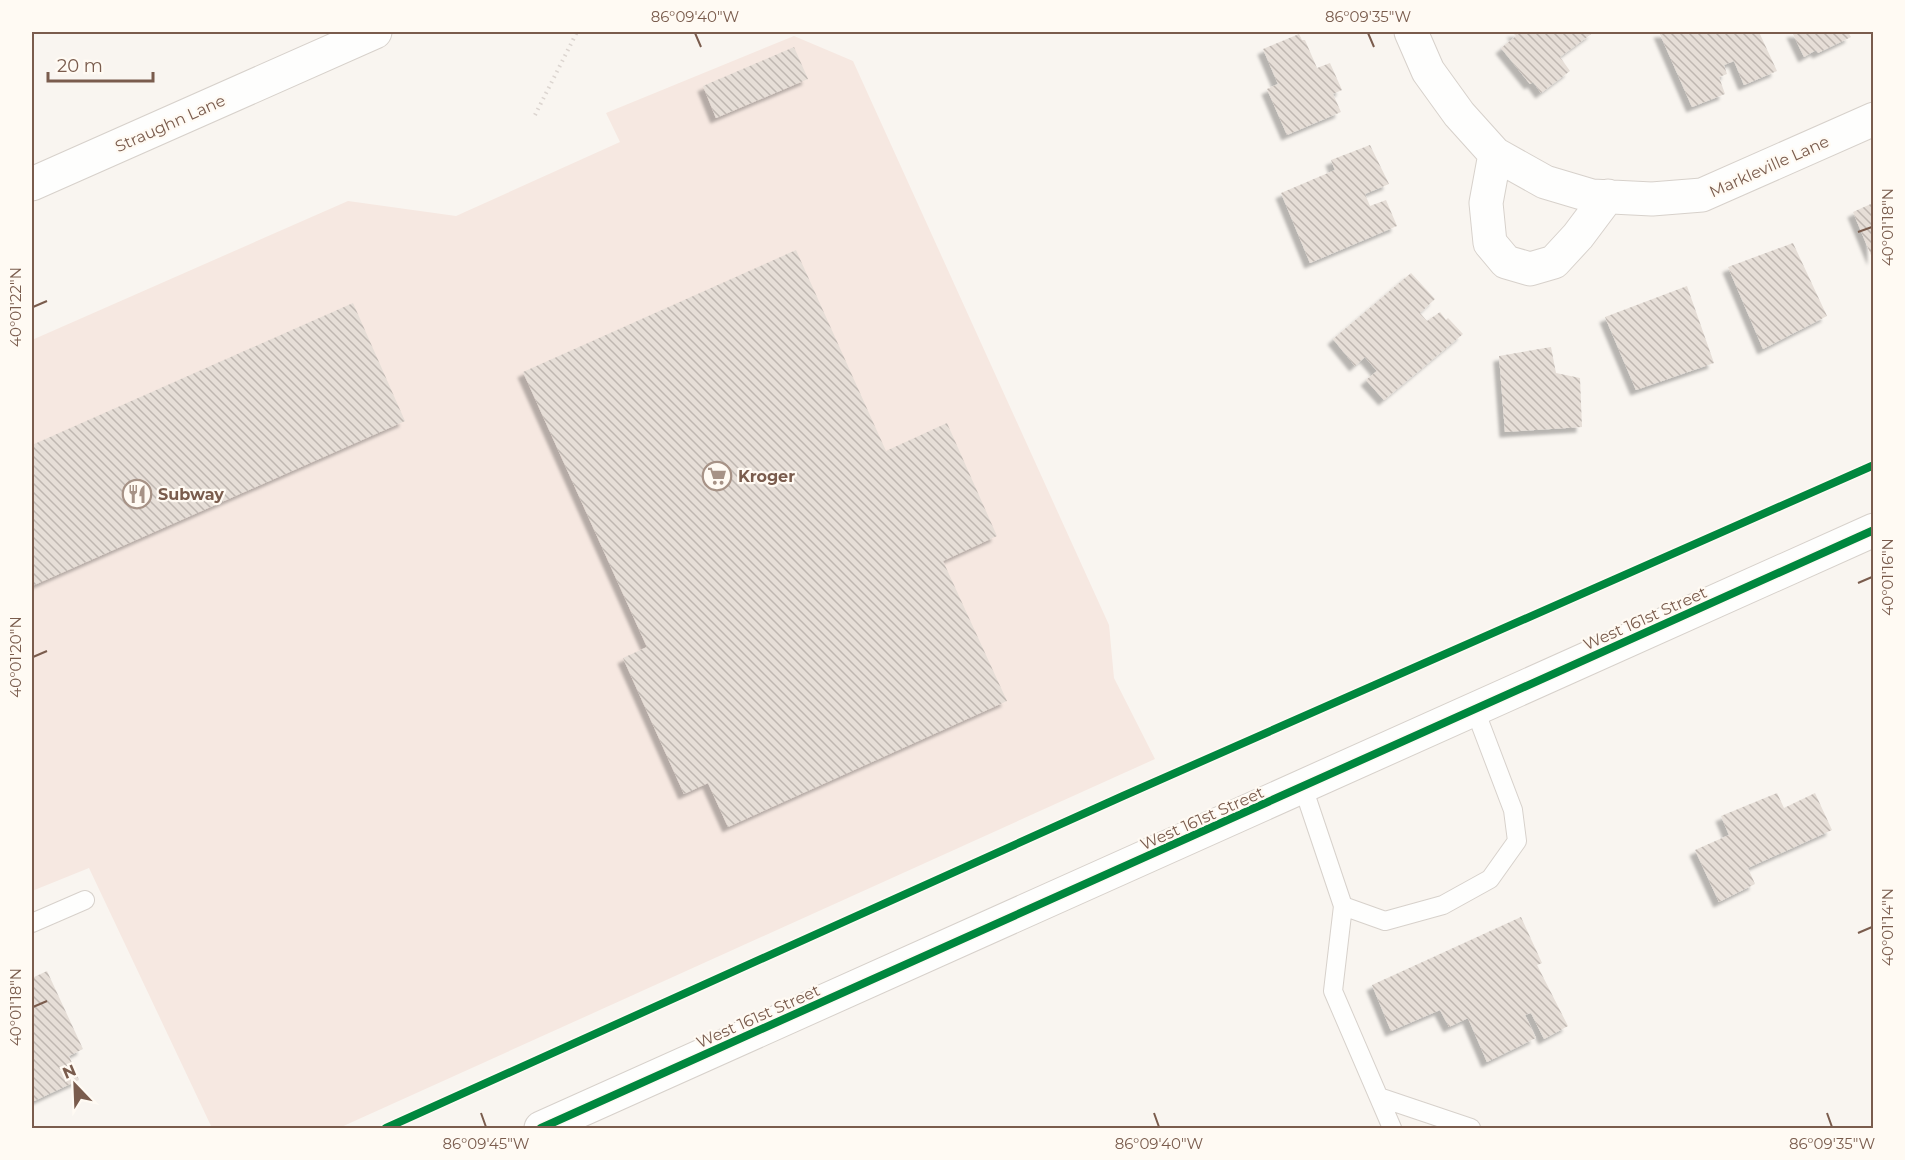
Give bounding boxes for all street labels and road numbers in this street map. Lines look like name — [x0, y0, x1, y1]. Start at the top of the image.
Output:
street label: Straughn Lane — [112, 91, 228, 156]
street label: Markleville Lane — [1706, 132, 1832, 201]
street label: West 161st Street — [1580, 582, 1710, 654]
street label: West 161st Street — [1137, 782, 1267, 854]
street label: West 161st Street — [693, 980, 823, 1052]

